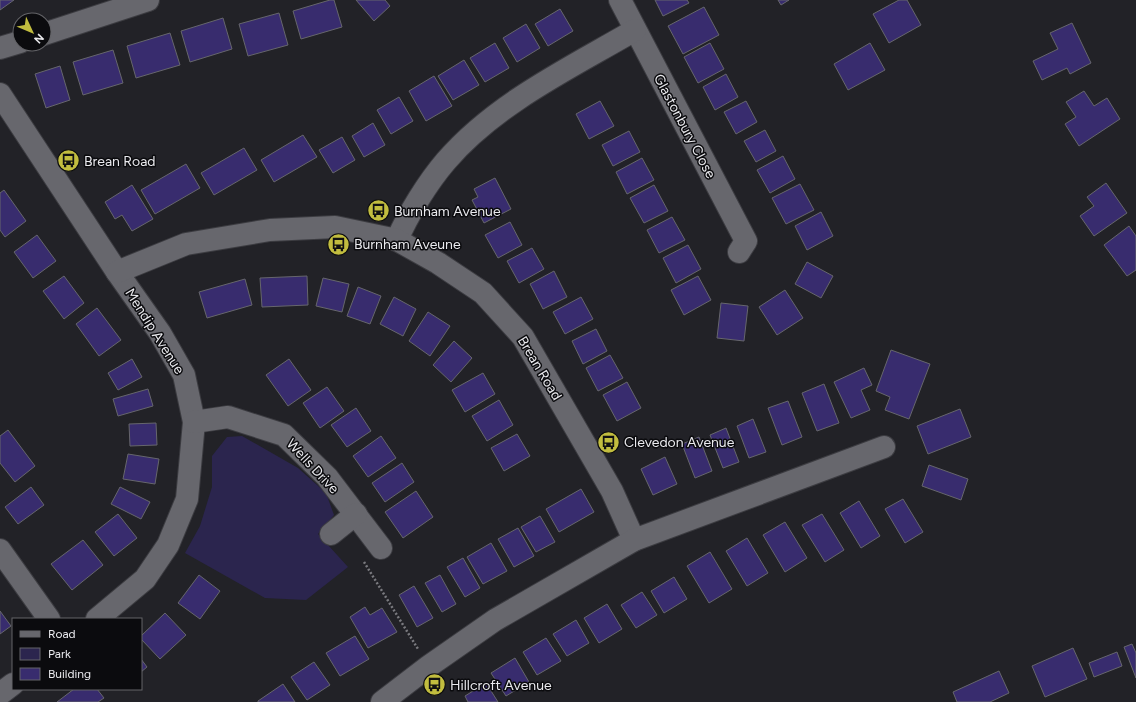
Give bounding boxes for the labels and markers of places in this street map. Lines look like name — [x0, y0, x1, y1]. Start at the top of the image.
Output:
bus stop icon: Brean Road — [56, 148, 82, 174]
place label: Brean Road — [84, 153, 156, 170]
bus stop icon: Burnham Avenue — [366, 198, 392, 224]
place label: Burnham Avenue — [394, 203, 501, 220]
bus stop icon: Burnham Aveune — [326, 231, 352, 257]
place label: Burnham Aveune — [354, 236, 461, 253]
bus stop icon: Clevedon Avenue — [595, 429, 621, 455]
place label: Clevedon Avenue — [624, 434, 735, 451]
bus stop icon: Hillcroft Avenue — [422, 672, 448, 698]
place label: Hillcroft Avenue — [450, 677, 552, 694]

